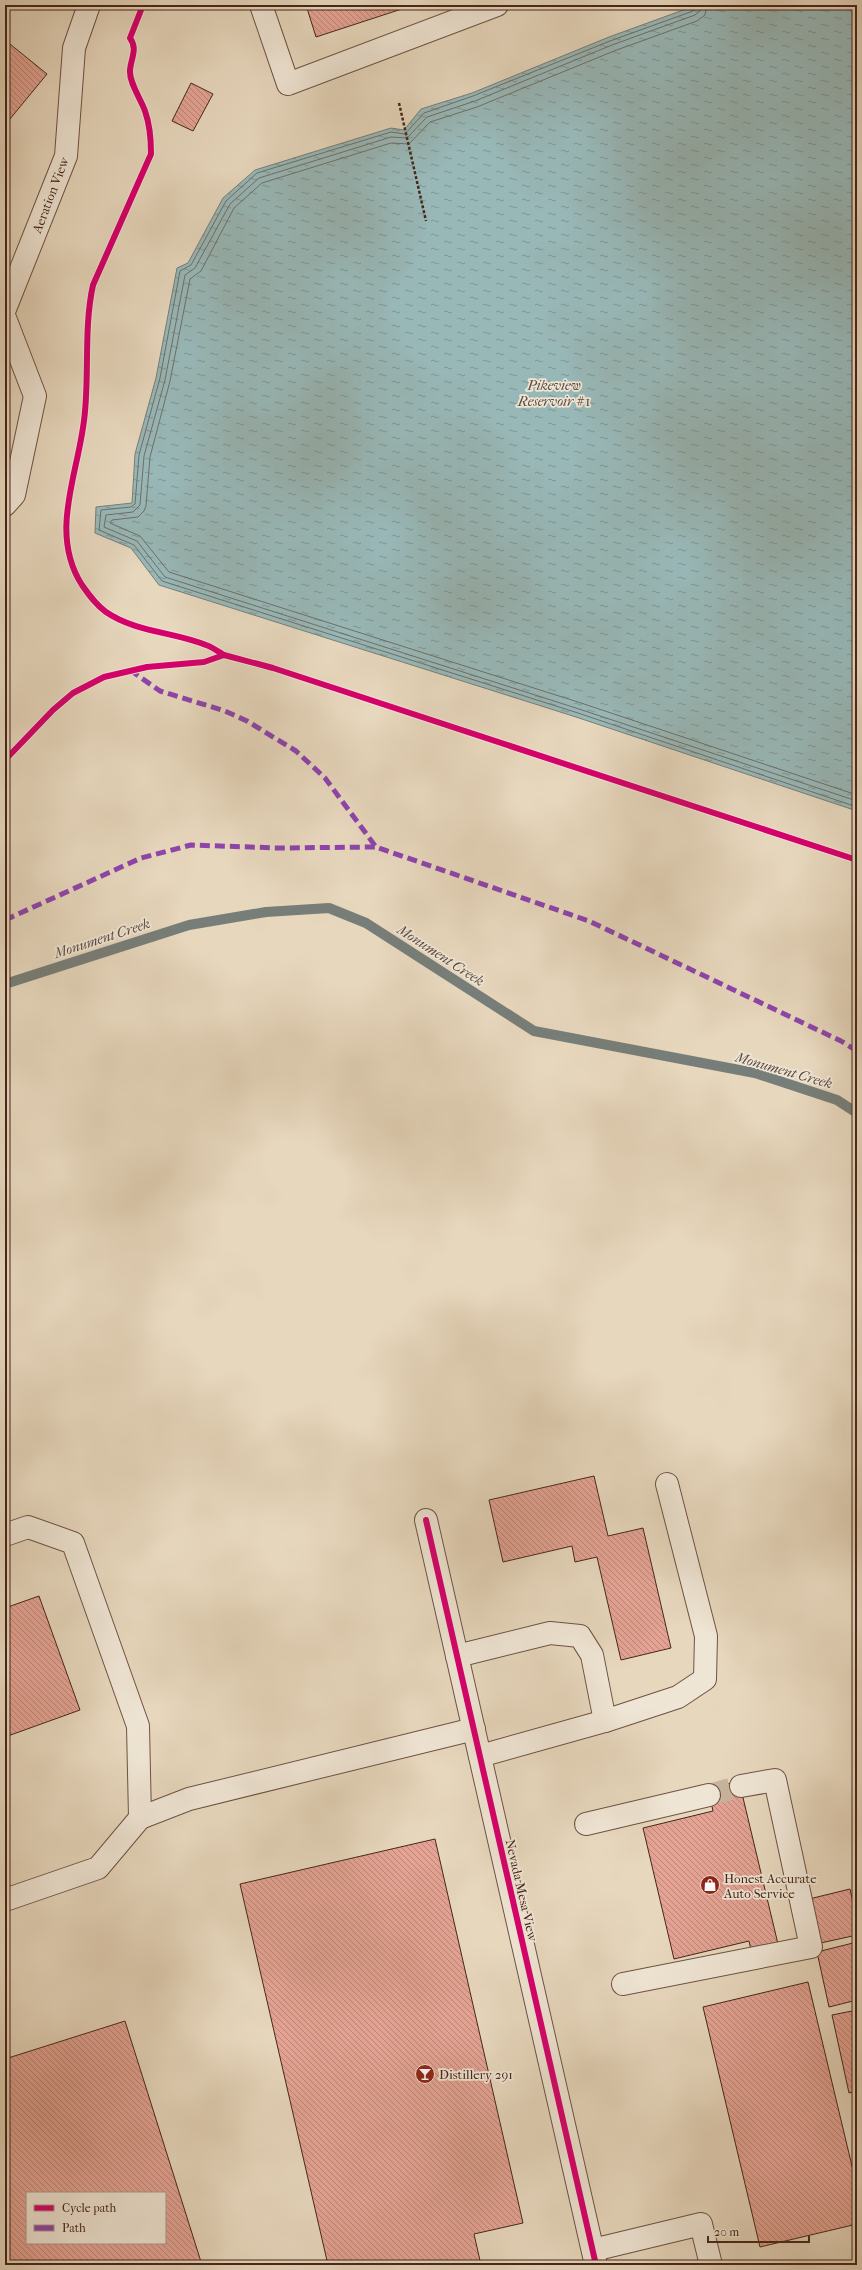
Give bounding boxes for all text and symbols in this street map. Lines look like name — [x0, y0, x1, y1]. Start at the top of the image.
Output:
street label: Aeration View — [29, 155, 72, 236]
water label: Pikeview Reservoir #1 — [517, 377, 590, 410]
water label: Monument Creek — [51, 915, 152, 962]
water label: Monument Creek — [393, 921, 487, 990]
water label: Monument Creek — [732, 1048, 834, 1092]
street label: Nevada Mesa View — [502, 1838, 541, 1943]
place label: Honest Accurate Auto Service — [723, 1871, 817, 1901]
shop icon: Honest Accurate Auto Service — [699, 1874, 721, 1896]
bar icon: Distillery 291 — [414, 2063, 436, 2085]
place label: Distillery 291 — [439, 2067, 513, 2082]
legend — [26, 2192, 166, 2244]
text: Cycle path — [62, 2201, 117, 2215]
scale bar — [708, 2218, 809, 2244]
text: Path — [62, 2221, 86, 2235]
text: 20 m — [714, 2225, 739, 2239]

